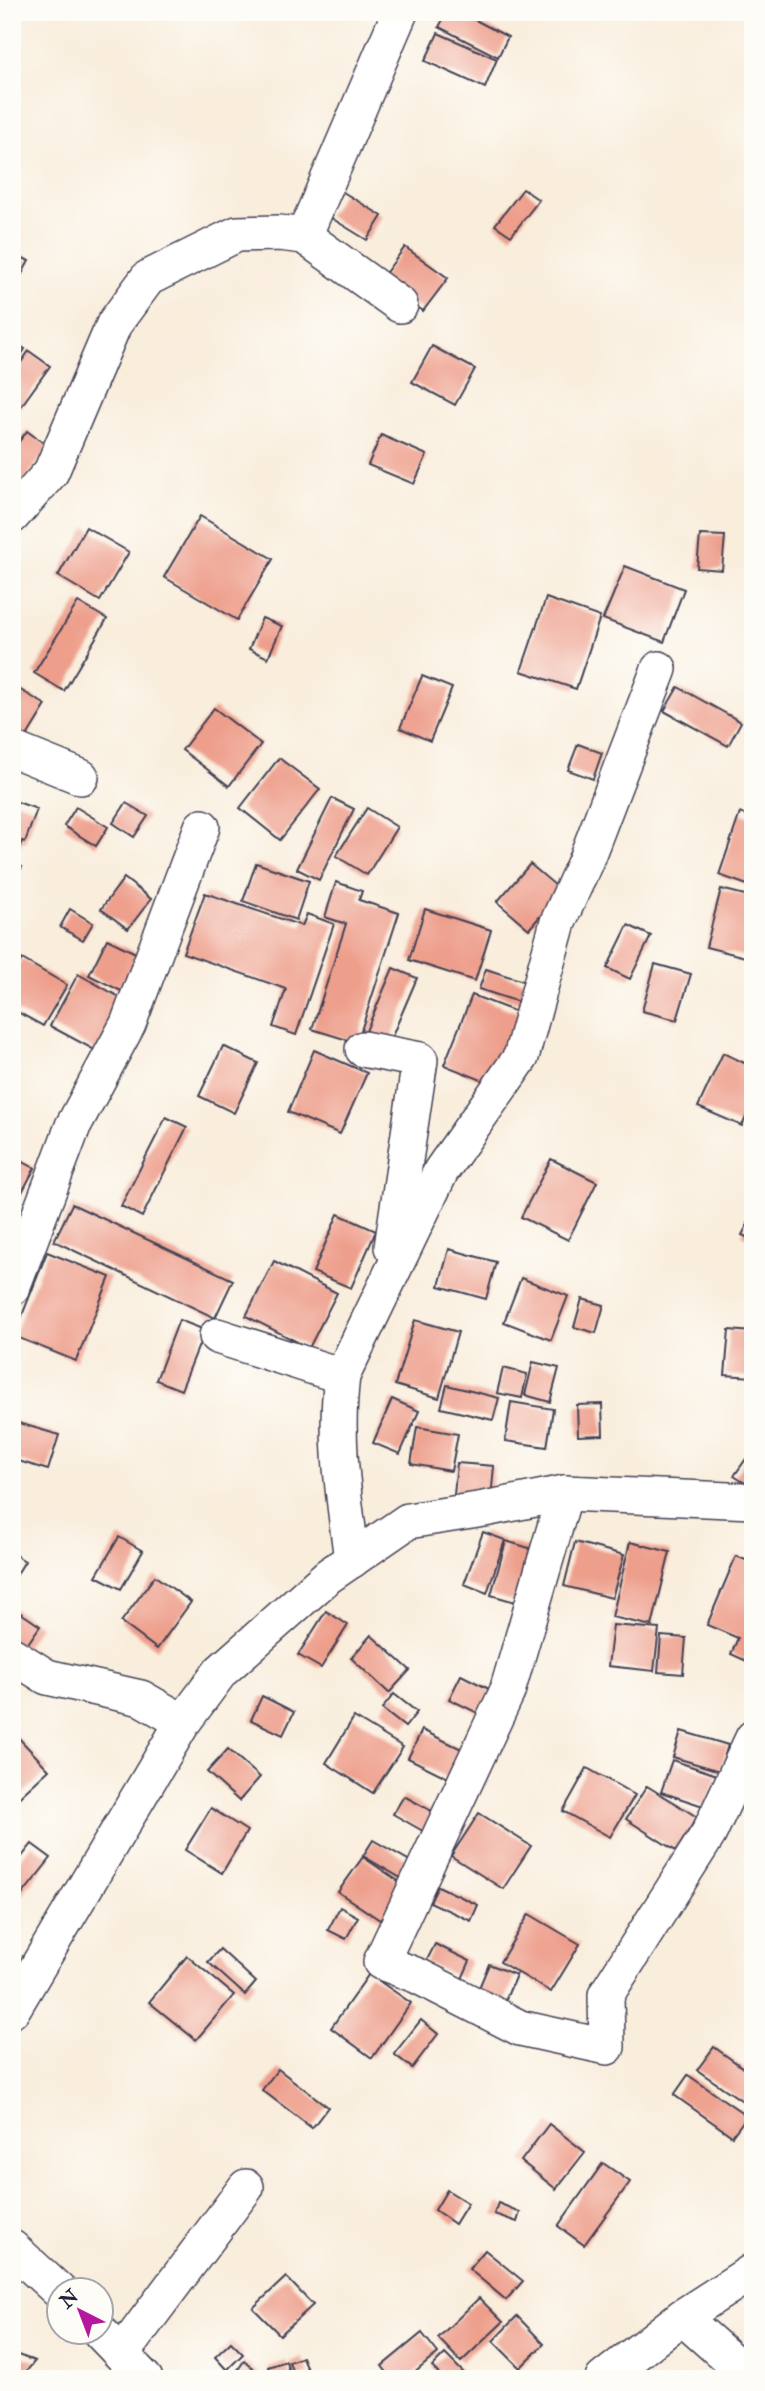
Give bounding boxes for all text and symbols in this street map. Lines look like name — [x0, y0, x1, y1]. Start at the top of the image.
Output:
north arrow — [46, 2276, 116, 2346]
text: N — [54, 2284, 84, 2314]

